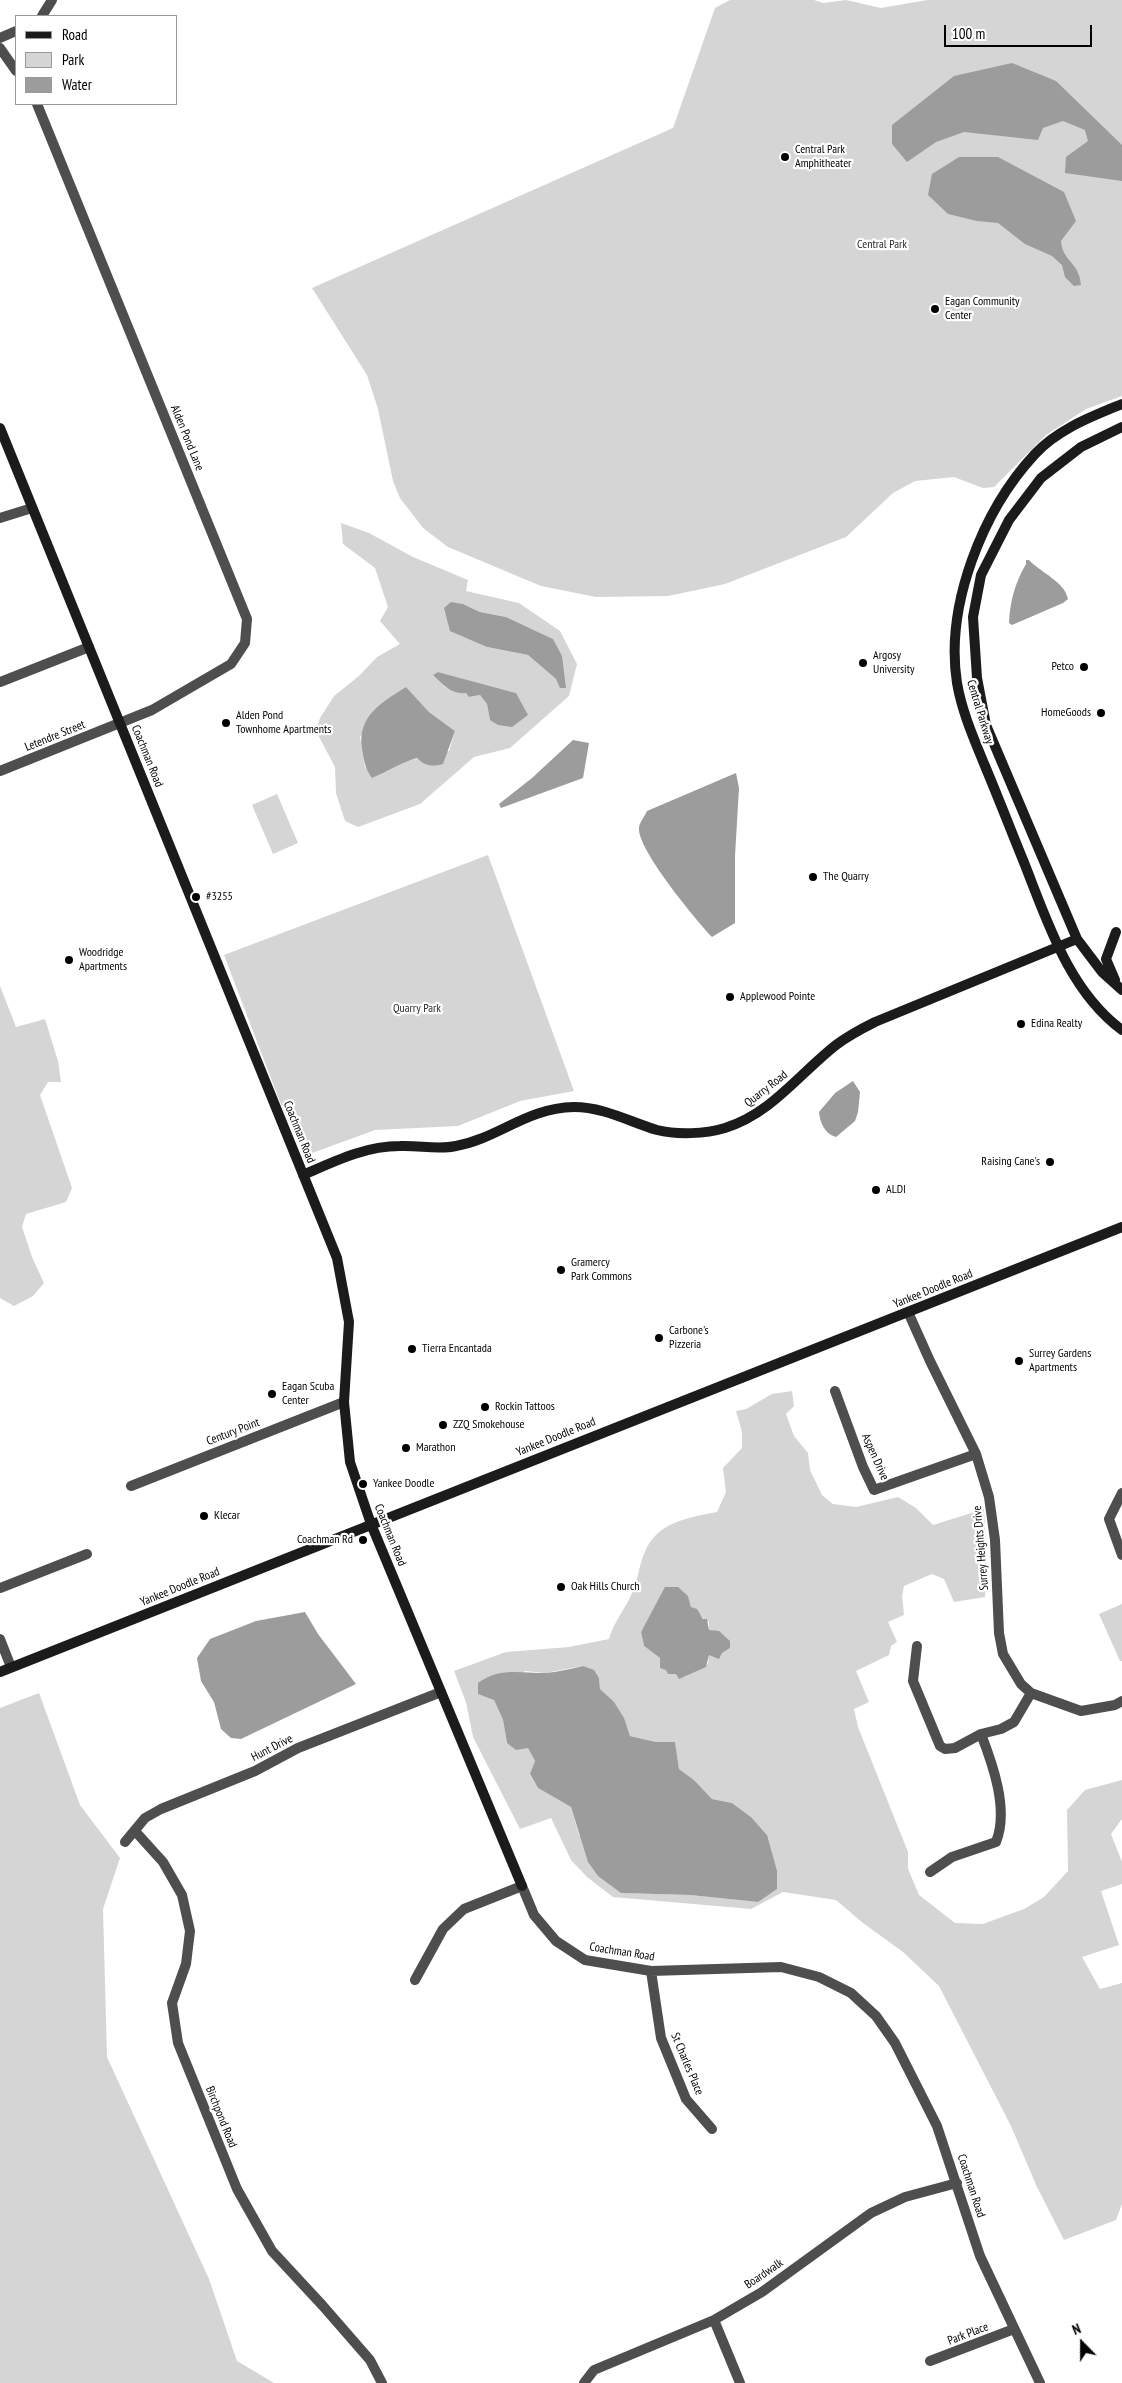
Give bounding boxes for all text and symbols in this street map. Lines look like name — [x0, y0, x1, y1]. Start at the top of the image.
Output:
legend — [15, 15, 178, 105]
scale bar — [947, 15, 1094, 47]
text: 100 m — [952, 24, 985, 43]
text: Road — [62, 25, 88, 44]
text: Park — [62, 50, 84, 69]
text: Water — [62, 75, 92, 94]
place label: Central Park Amphitheater — [795, 143, 851, 171]
marker: Central Park Amphitheater — [779, 151, 791, 163]
park label: Central Park — [857, 238, 907, 252]
place label: Eagan Community Center — [945, 295, 1020, 323]
marker: Eagan Community Center — [929, 303, 941, 315]
street label: Alden Pond Lane — [167, 403, 207, 473]
place label: Argosy University — [873, 649, 914, 677]
marker: Argosy University — [857, 657, 869, 669]
place label: Petco — [1052, 660, 1074, 674]
marker: Petco — [1078, 661, 1090, 673]
street label: Central Parkway — [963, 678, 997, 746]
place label: HomeGoods — [1041, 706, 1091, 720]
marker: HomeGoods — [1095, 707, 1107, 719]
place label: Alden Pond Townhome Apartments — [236, 709, 331, 737]
street label: Letendre Street — [23, 717, 87, 755]
marker: Alden Pond Townhome Apartments — [220, 717, 232, 729]
street label: Coachman Road — [128, 723, 166, 789]
place label: The Quarry — [823, 870, 869, 884]
marker: The Quarry — [807, 871, 819, 883]
place label: #3255 — [206, 890, 233, 904]
marker: #3255 — [190, 891, 202, 903]
place label: Woodridge Apartments — [79, 946, 127, 974]
marker: Woodridge Apartments — [63, 954, 75, 966]
place label: Applewood Pointe — [740, 990, 815, 1004]
marker: Applewood Pointe — [724, 991, 736, 1003]
park label: Quarry Park — [393, 1002, 441, 1016]
place label: Edina Realty — [1031, 1017, 1082, 1031]
marker: Edina Realty — [1015, 1018, 1027, 1030]
street label: Quarry Road — [742, 1068, 790, 1110]
street label: Coachman Road — [280, 1099, 318, 1165]
place label: Raising Cane's — [981, 1155, 1040, 1169]
marker: Raising Cane's — [1044, 1156, 1056, 1168]
place label: ALDI — [886, 1183, 906, 1197]
marker: ALDI — [870, 1184, 882, 1196]
place label: Gramercy Park Commons — [571, 1256, 632, 1284]
marker: Gramercy Park Commons — [555, 1264, 567, 1276]
street label: Yankee Doodle Road — [891, 1267, 975, 1311]
place label: Carbone's Pizzeria — [669, 1324, 708, 1352]
marker: Carbone's Pizzeria — [653, 1332, 665, 1344]
place label: Tierra Encantada — [422, 1342, 492, 1356]
marker: Tierra Encantada — [406, 1343, 418, 1355]
place label: Surrey Gardens Apartments — [1029, 1347, 1091, 1375]
marker: Surrey Gardens Apartments — [1013, 1355, 1025, 1367]
place label: Eagan Scuba Center — [282, 1380, 334, 1408]
marker: Eagan Scuba Center — [266, 1388, 278, 1400]
place label: Rockin Tattoos — [495, 1400, 555, 1414]
marker: Rockin Tattoos — [479, 1401, 491, 1413]
street label: Century Point — [204, 1415, 262, 1449]
street label: Yankee Doodle Road — [514, 1415, 598, 1459]
place label: ZZQ Smokehouse — [453, 1418, 525, 1432]
marker: ZZQ Smokehouse — [437, 1419, 449, 1431]
street label: Aspen Drive — [858, 1431, 892, 1483]
place label: Marathon — [416, 1441, 456, 1455]
marker: Marathon — [400, 1442, 412, 1454]
place label: Yankee Doodle — [373, 1477, 434, 1491]
marker: Yankee Doodle — [357, 1478, 369, 1490]
street label: Coachman Road — [371, 1502, 409, 1568]
street label: Surrey Heights Drive — [970, 1505, 992, 1591]
place label: Klecar — [214, 1509, 240, 1523]
marker: Klecar — [198, 1510, 210, 1522]
place label: Coachman Rd — [297, 1533, 353, 1547]
marker: Coachman Rd — [357, 1534, 369, 1546]
street label: Yankee Doodle Road — [138, 1565, 222, 1609]
place label: Oak Hills Church — [571, 1580, 640, 1594]
marker: Oak Hills Church — [555, 1581, 567, 1593]
street label: Hunt Drive — [249, 1731, 295, 1765]
street label: Coachman Road — [588, 1940, 656, 1964]
street label: St Charles Place — [667, 2031, 707, 2097]
street label: Birchpond Road — [202, 2084, 240, 2150]
street label: Coachman Road — [954, 2153, 988, 2219]
street label: Boardwalk — [742, 2256, 786, 2292]
north arrow — [1057, 2318, 1107, 2368]
text: N — [1070, 2319, 1083, 2339]
street label: Park Place — [946, 2320, 990, 2348]

